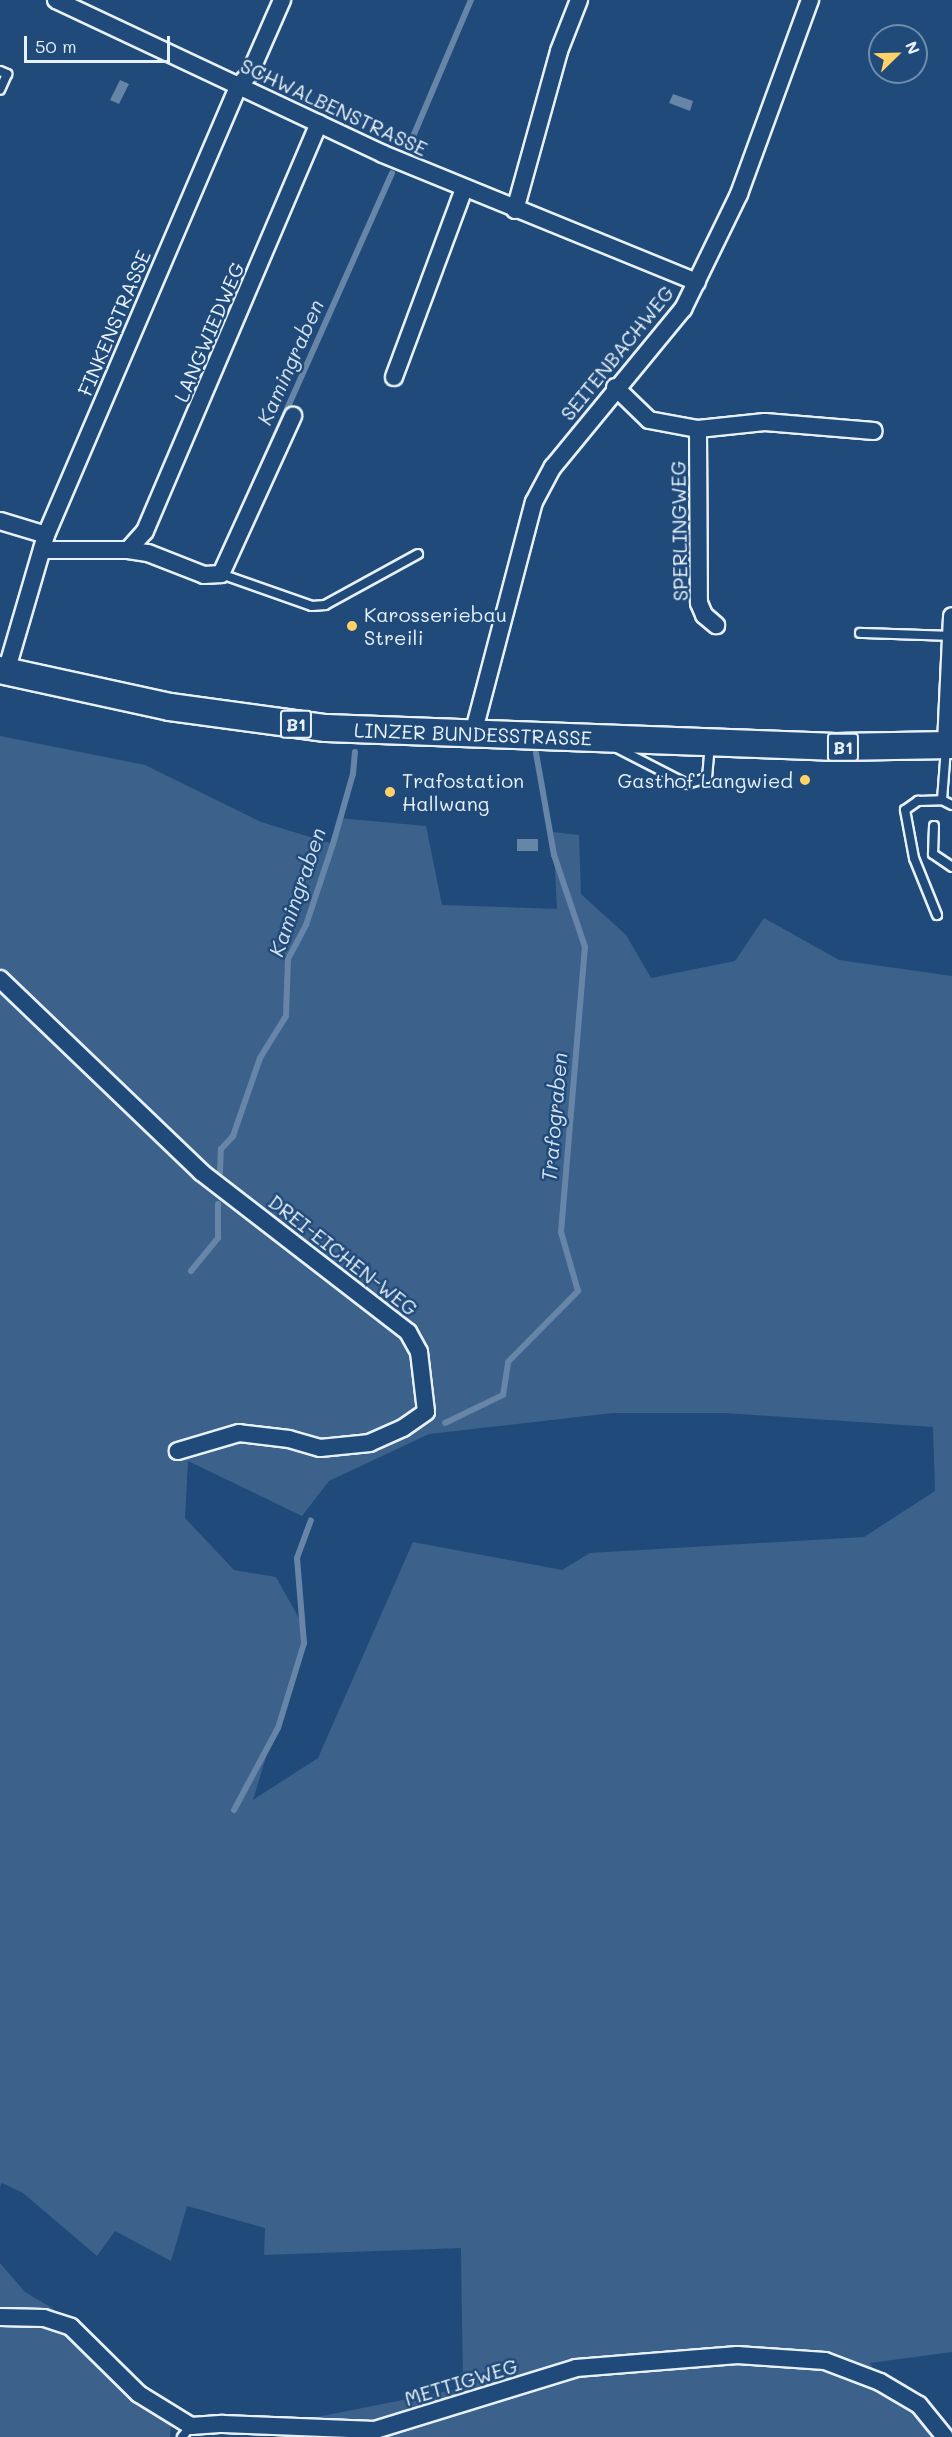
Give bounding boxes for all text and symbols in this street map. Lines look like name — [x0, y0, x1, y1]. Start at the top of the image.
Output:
scale bar — [27, 24, 172, 62]
north arrow — [868, 24, 928, 84]
text: 50 m — [35, 34, 77, 58]
text: N — [901, 38, 925, 57]
street label: SCHWALBENSTRASSE — [237, 53, 431, 161]
street label: FINKENSTRASSE — [72, 246, 156, 400]
street label: LANGWIEDWEG — [169, 259, 249, 405]
street label: SEITENBACHWEG — [555, 281, 679, 425]
water label: Kamingraben — [251, 295, 329, 429]
street label: SPERLINGWEG — [666, 461, 692, 601]
place label: Karosseriebau Streili — [364, 602, 507, 649]
marker: Karosseriebau Streili — [345, 619, 359, 633]
road number: B1 — [280, 709, 312, 739]
street label: LINZER BUNDESSTRASSE — [354, 718, 592, 750]
road number: B1 — [826, 732, 860, 762]
place label: Trafostation Hallwang — [402, 768, 524, 815]
place label: Gasthof Langwied — [618, 768, 793, 792]
marker: Gasthof Langwied — [798, 773, 812, 787]
marker: Trafostation Hallwang — [383, 785, 397, 799]
water label: Kamingraben — [263, 824, 331, 960]
water label: Trafograben — [536, 1051, 572, 1183]
street label: DREI-EICHEN-WEG — [264, 1189, 422, 1321]
street label: METTIGWEG — [401, 2353, 521, 2411]

